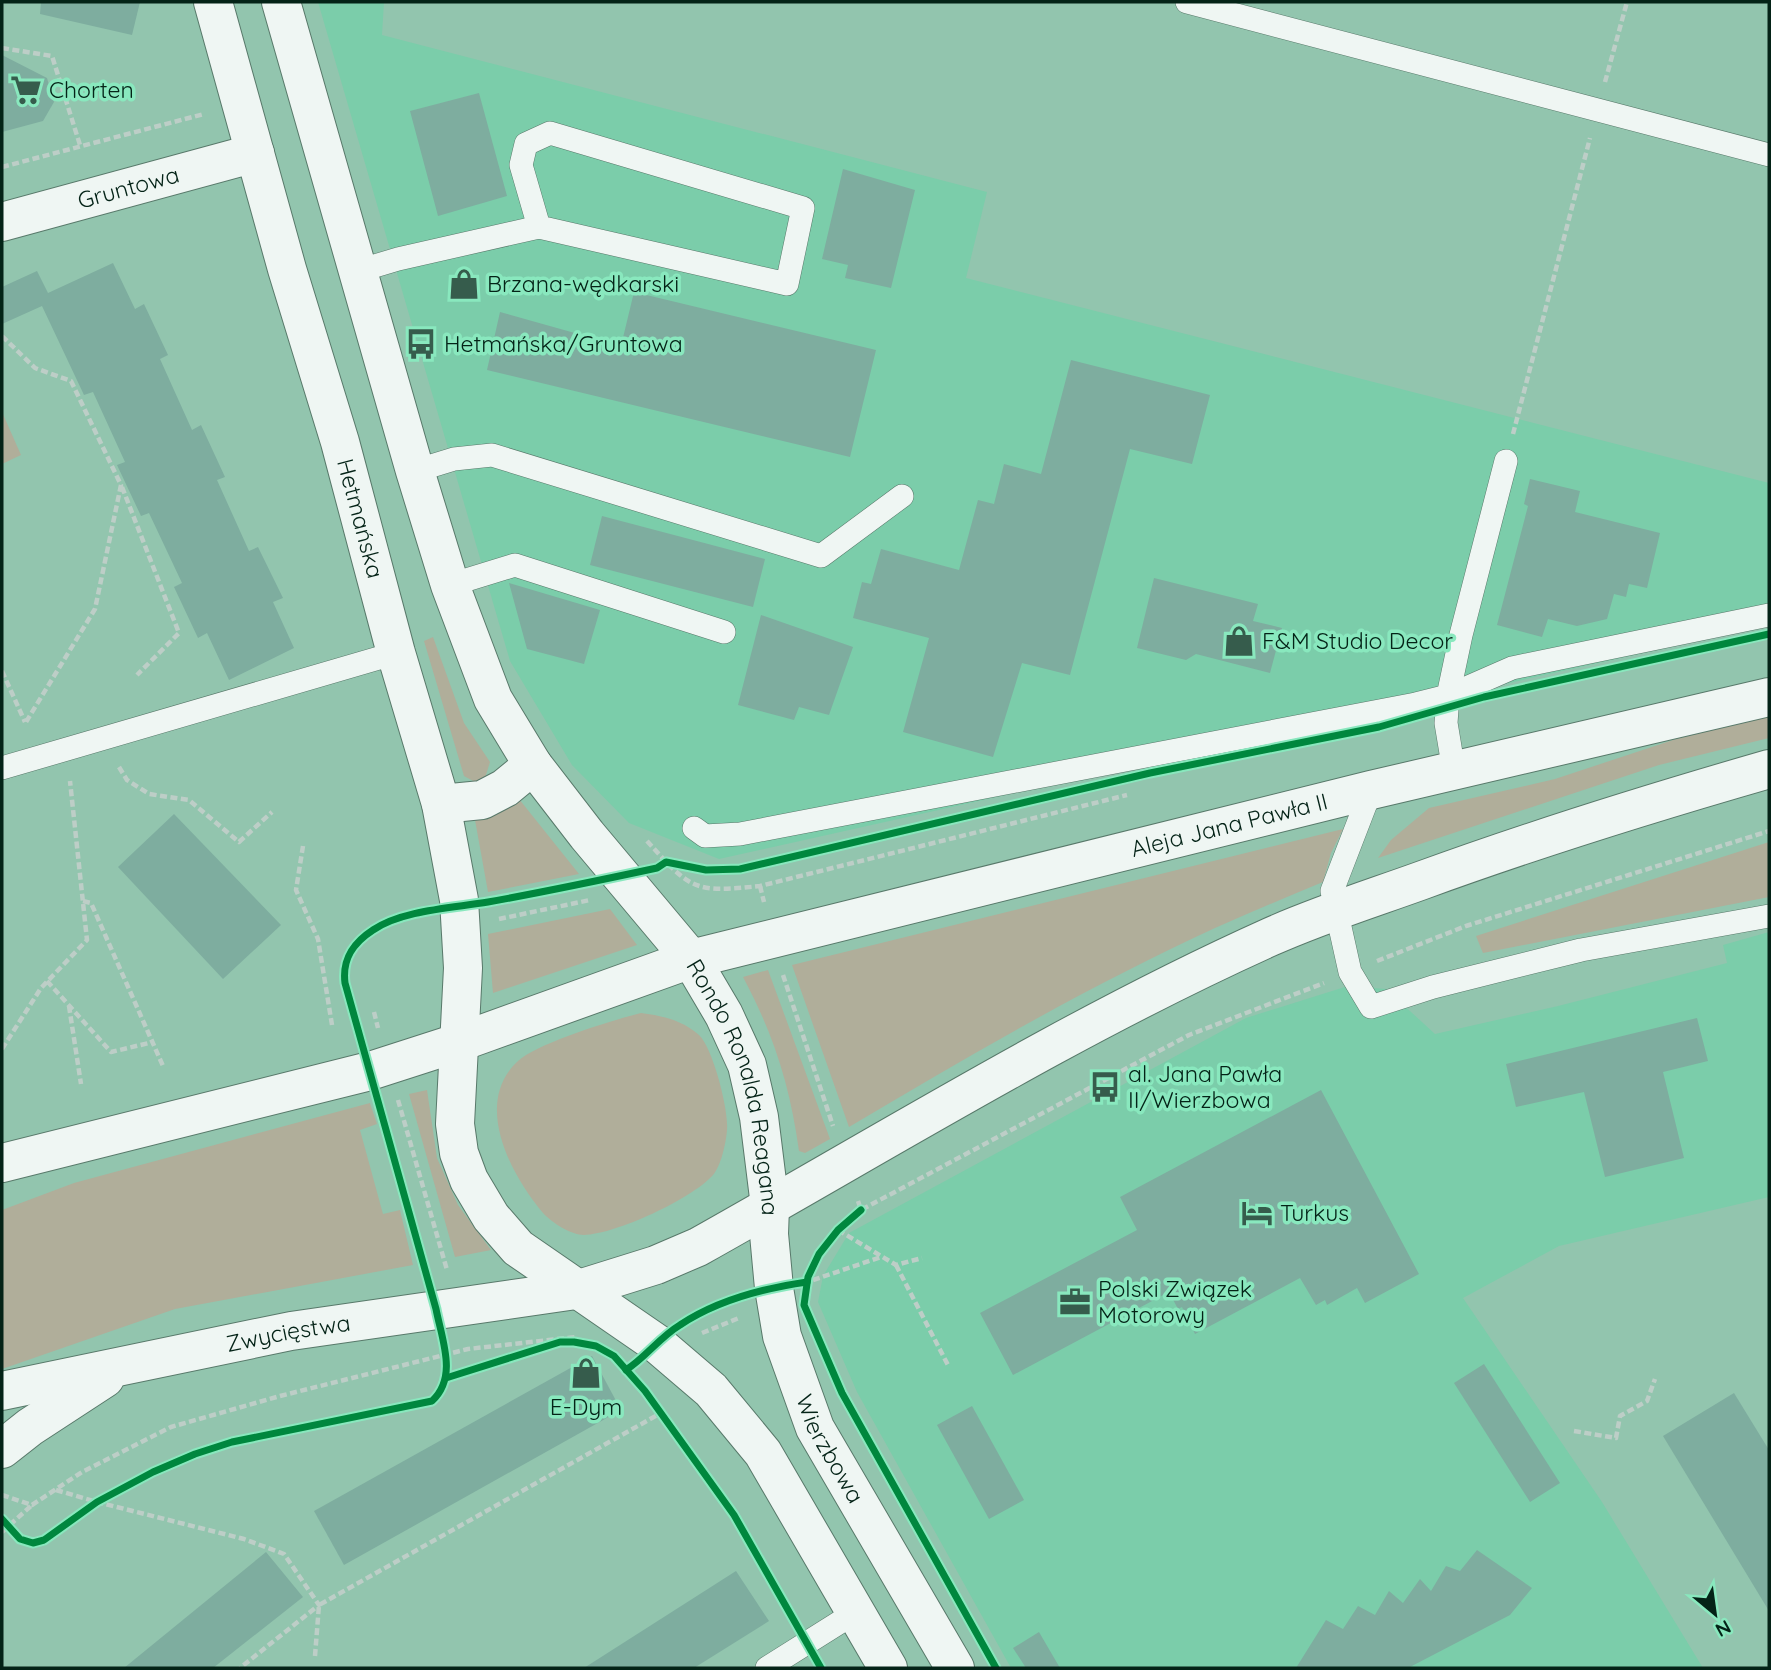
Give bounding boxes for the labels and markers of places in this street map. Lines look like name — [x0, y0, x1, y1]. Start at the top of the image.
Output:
supermarket icon: Chorten — [9, 73, 43, 107]
place label: Chorten — [49, 75, 134, 104]
shop icon: Brzana-wędkarski — [447, 267, 481, 301]
place label: Brzana-wędkarski — [487, 269, 679, 298]
bus stop icon: Hetmańska/Gruntowa — [404, 327, 438, 361]
place label: Hetmańska/Gruntowa — [444, 329, 683, 358]
shop icon: F&M Studio Decor — [1222, 624, 1256, 658]
place label: F&M Studio Decor — [1262, 626, 1453, 655]
place label: al. Jana Pawła II/Wierzbowa — [1128, 1059, 1282, 1114]
bus stop icon: al. Jana Pawła II/Wierzbowa — [1088, 1070, 1122, 1104]
hotel icon: Turkus — [1240, 1196, 1274, 1230]
place label: Turkus — [1280, 1198, 1349, 1227]
place label: Polski Związek Motorowy — [1098, 1274, 1252, 1329]
office icon: Polski Związek Motorowy — [1058, 1285, 1092, 1319]
shop icon: E-Dym — [569, 1356, 603, 1390]
place label: E-Dym — [550, 1392, 622, 1421]

